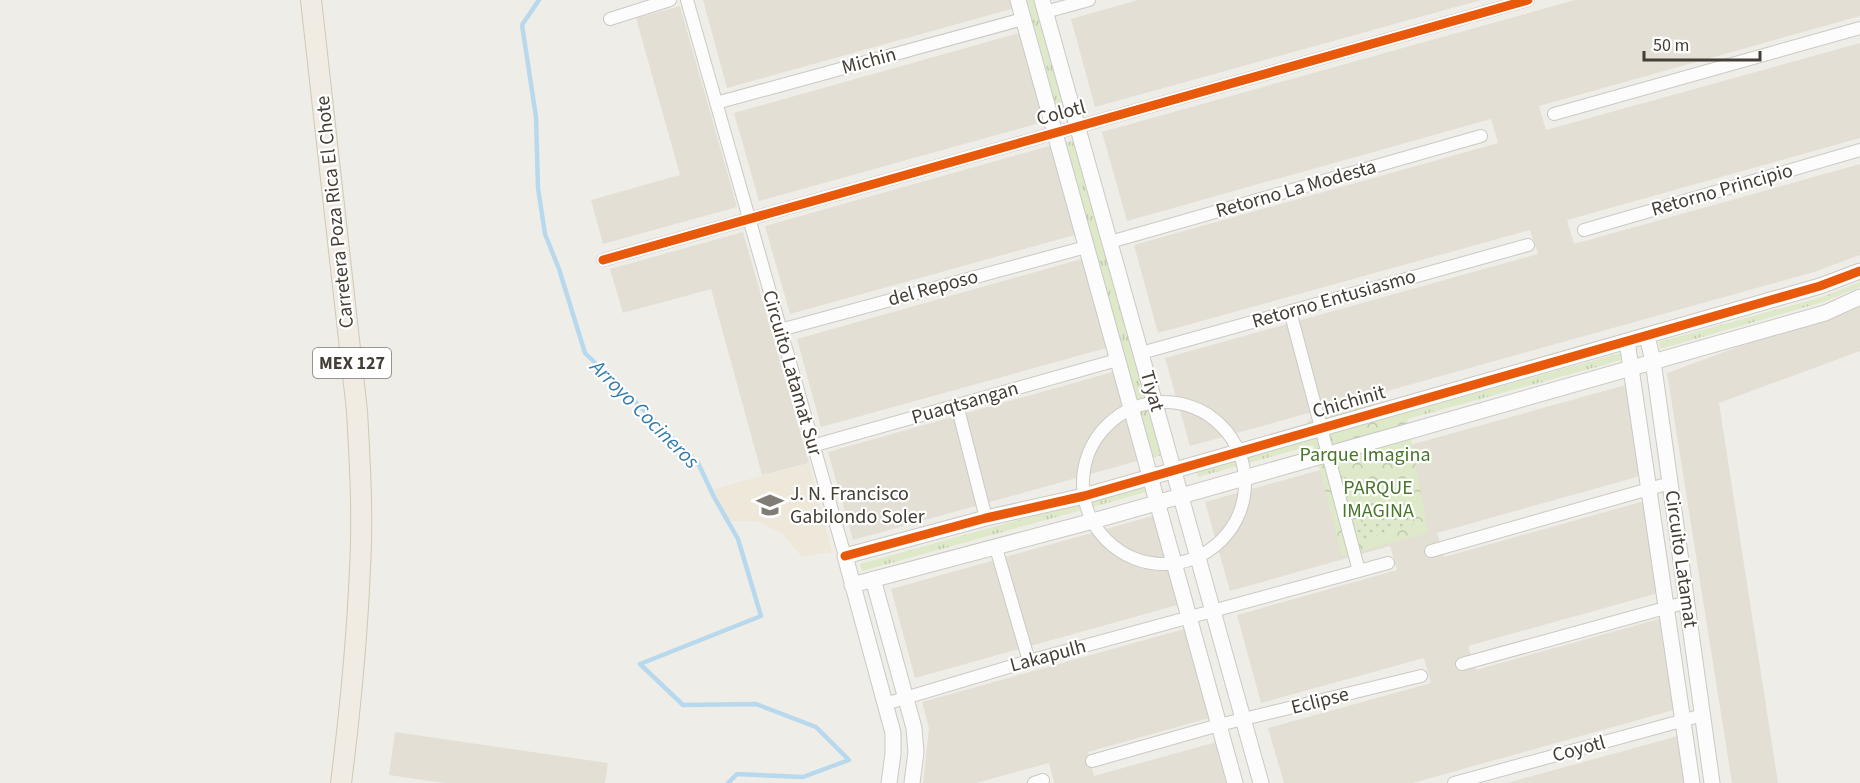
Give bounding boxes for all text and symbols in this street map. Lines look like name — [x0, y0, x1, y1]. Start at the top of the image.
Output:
scale bar — [1644, 24, 1760, 62]
text: 50 m — [1653, 33, 1689, 58]
street label: Michin — [839, 40, 899, 82]
street label: Colotl — [1033, 93, 1089, 133]
street label: Carretera Poza Rica El Chote — [309, 94, 361, 330]
street label: Retorno La Modesta — [1213, 153, 1379, 225]
street label: Retorno Principio — [1648, 156, 1796, 224]
street label: Retorno Entusiasmo — [1249, 262, 1419, 336]
street label: del Reposo — [885, 263, 981, 313]
street label: Circuito Latamat Sur — [755, 287, 829, 459]
road number: MEX 127 — [313, 348, 391, 378]
water label: Arroyo Cocineros — [582, 351, 706, 475]
street label: Tiyat — [1133, 367, 1171, 415]
street label: Puaqtsangan — [908, 374, 1022, 432]
street label: Chichinit — [1309, 378, 1389, 426]
park label: Parque Imagina — [1299, 441, 1431, 469]
park label: PARQUE IMAGINA — [1342, 474, 1414, 525]
place label: J. N. Francisco Gabilondo Soler — [790, 480, 925, 531]
street label: Circuito Latamat — [1658, 489, 1705, 630]
school or university icon: J. N. Francisco Gabilondo Soler — [755, 490, 785, 520]
street label: Lakapulh — [1007, 632, 1089, 680]
street label: Eclipse — [1288, 680, 1352, 722]
street label: Coyotl — [1549, 729, 1609, 769]

